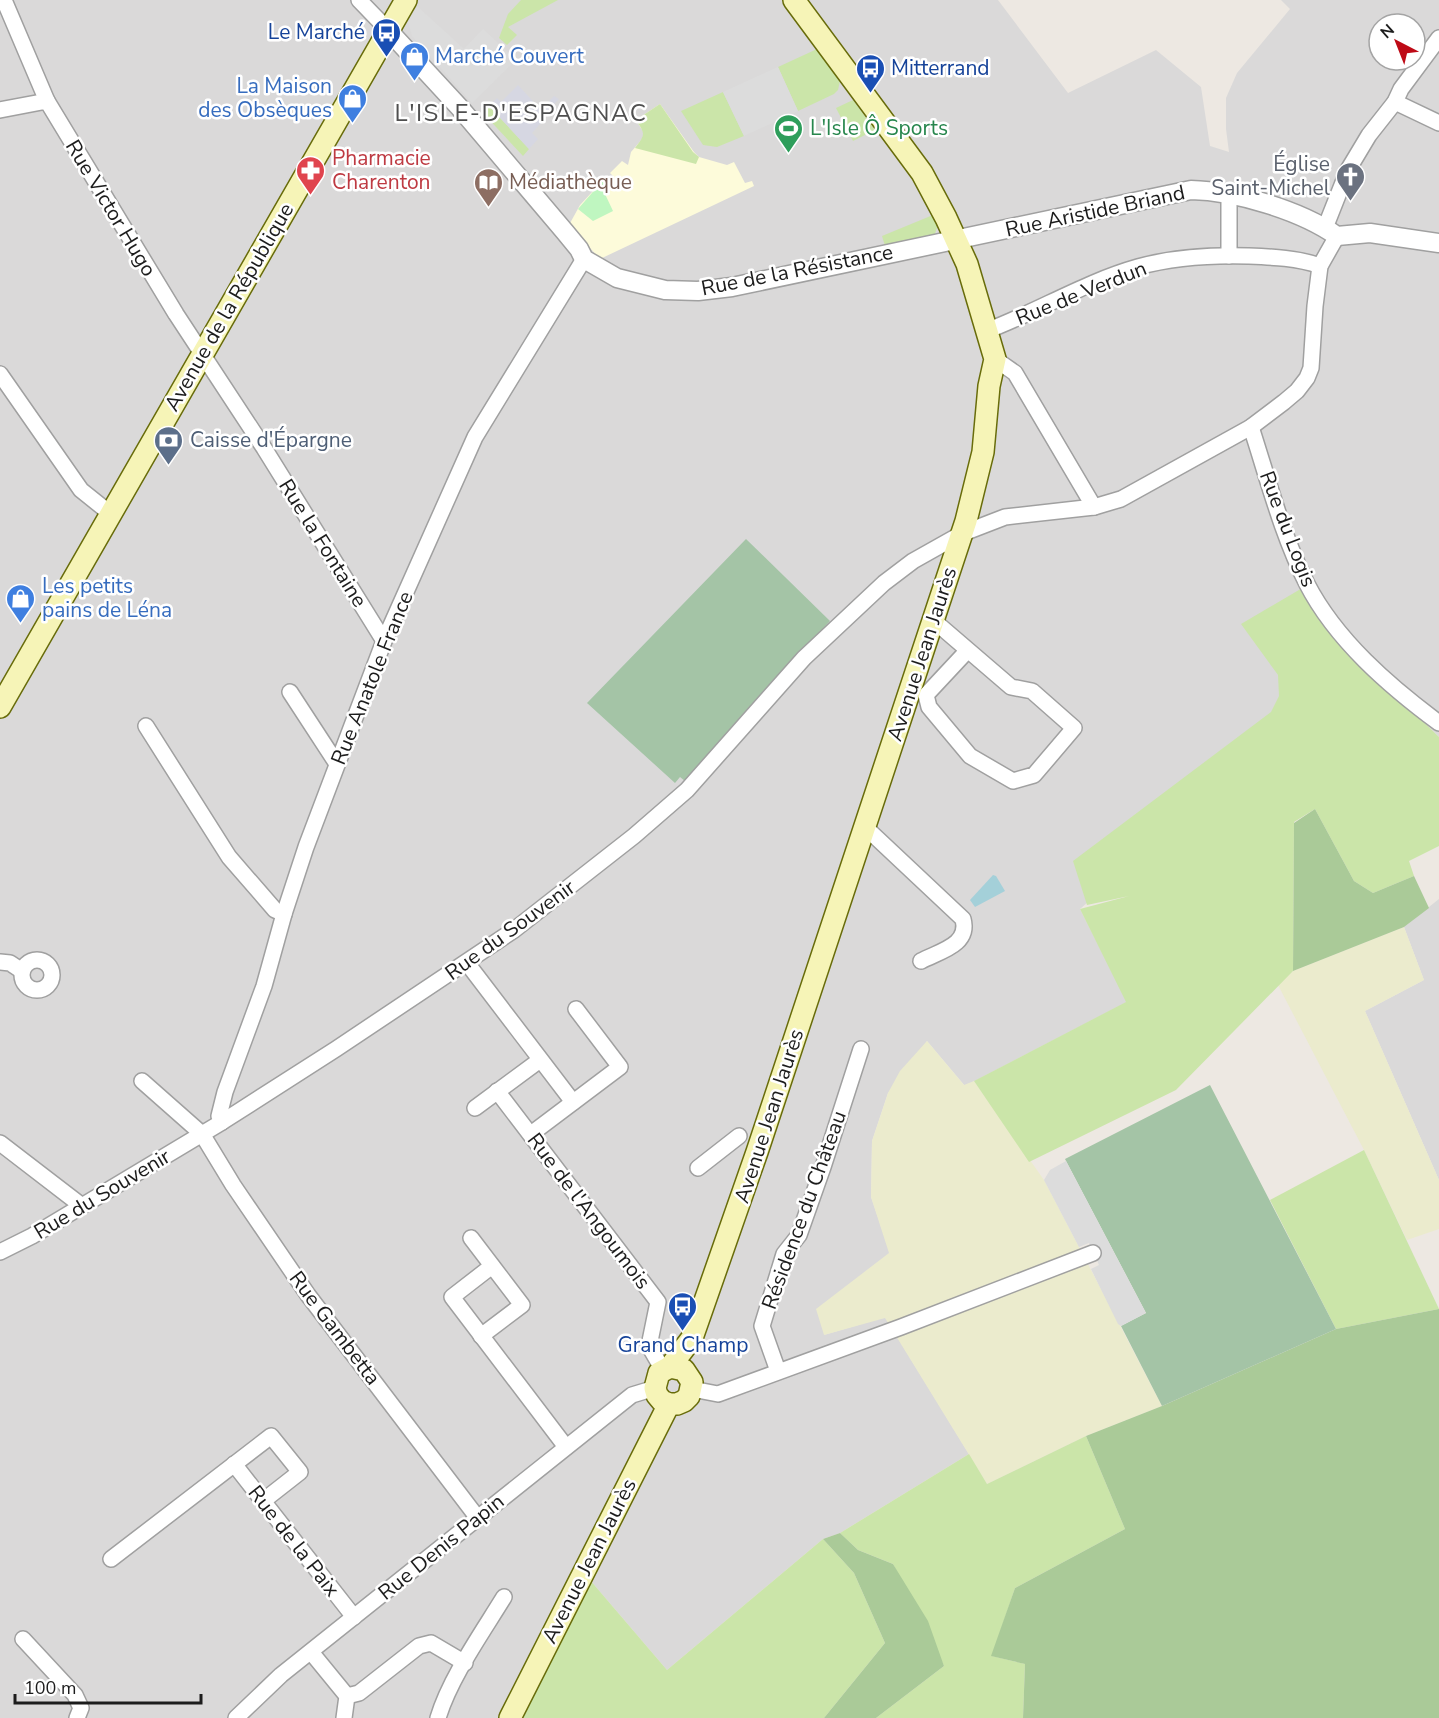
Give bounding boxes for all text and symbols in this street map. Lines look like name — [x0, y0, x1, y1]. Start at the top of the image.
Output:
north arrow — [1367, 12, 1427, 72]
bus stop icon: Le Marché — [370, 16, 402, 58]
place label: Le Marché — [268, 18, 365, 46]
text: N — [1376, 19, 1399, 44]
shop icon: Marché Couvert — [398, 40, 430, 82]
place label: Marché Couvert — [435, 42, 584, 70]
bus stop icon: Mitterrand — [854, 52, 886, 94]
place label: Mitterrand — [891, 54, 990, 82]
place label: La Maison des Obsèques — [198, 72, 332, 124]
shop icon: La Maison des Obsèques — [337, 82, 369, 124]
district label: L'ISLE-D'ESPAGNAC — [395, 97, 647, 129]
sports icon: L'Isle Ô Sports — [773, 112, 805, 154]
place label: L'Isle Ô Sports — [810, 114, 948, 142]
street label: Rue Victor Hugo — [59, 134, 163, 282]
place label: Pharmacie Charenton — [332, 144, 431, 196]
place label: Église Saint-Michel — [1211, 150, 1331, 202]
pharmacy icon: Pharmacie Charenton — [295, 154, 327, 196]
church icon: Église Saint-Michel — [1335, 160, 1367, 202]
library icon: Médiathèque — [472, 166, 504, 208]
place label: Médiathèque — [509, 168, 632, 196]
street label: Rue Aristide Briand — [1003, 178, 1187, 244]
street label: Avenue de la République — [158, 198, 300, 416]
street label: Rue de la Résistance — [699, 238, 895, 302]
street label: Rue de Verdun — [1011, 254, 1151, 332]
bank icon: Caisse d'Épargne — [153, 424, 185, 466]
place label: Caisse d'Épargne — [190, 426, 352, 454]
street label: Rue du Logis — [1253, 467, 1323, 591]
street label: Rue la Fontaine — [272, 474, 374, 612]
street label: Avenue Jean Jaurès — [881, 563, 963, 745]
place label: Les petits pains de Léna — [42, 572, 172, 624]
shop icon: Les petits pains de Léna — [5, 582, 37, 624]
street label: Rue Anatole France — [324, 587, 420, 769]
street label: Rue du Souvenir — [439, 873, 581, 987]
street label: Avenue Jean Jaurès — [728, 1025, 810, 1207]
street label: Résidence du Château — [755, 1107, 853, 1313]
street label: Rue de l'Angoumois — [521, 1127, 657, 1295]
street label: Rue du Souvenir — [29, 1142, 176, 1246]
street label: Rue Gambetta — [283, 1265, 387, 1391]
bus stop icon: Grand Champ — [667, 1290, 699, 1332]
place label: Grand Champ — [618, 1331, 748, 1359]
street label: Avenue Jean Jaurès — [535, 1474, 643, 1648]
street label: Rue de la Paix — [242, 1480, 346, 1602]
street label: Rue Denis Papin — [372, 1488, 510, 1606]
scale bar — [15, 1667, 201, 1705]
text: 100 m — [24, 1676, 76, 1700]

